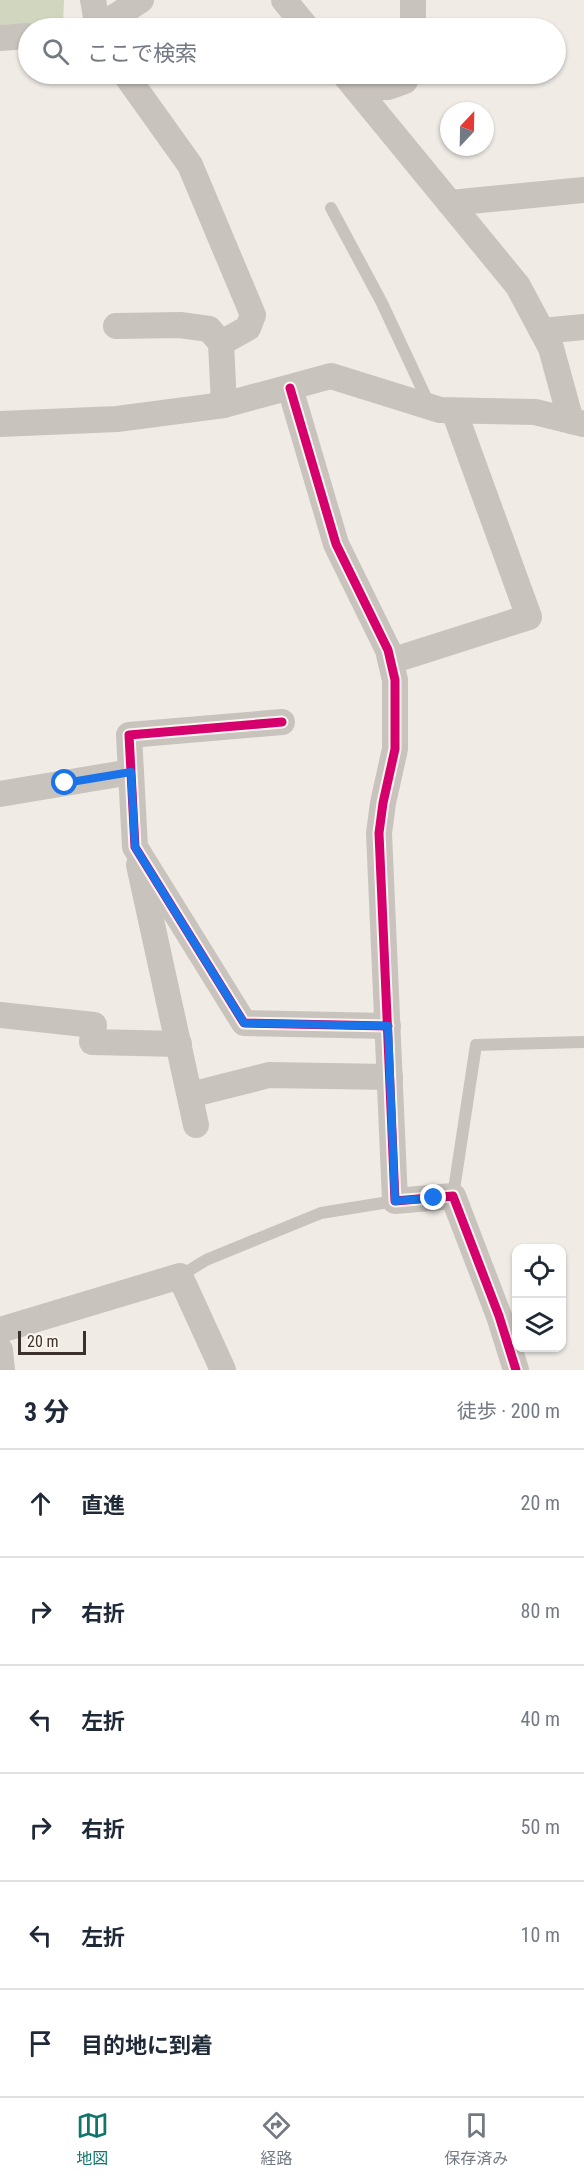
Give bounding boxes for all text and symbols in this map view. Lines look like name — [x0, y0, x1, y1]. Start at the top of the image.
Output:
search box — [18, 18, 566, 84]
icon: search — [39, 35, 72, 68]
text: ここで検索 — [87, 41, 197, 66]
north arrow — [440, 102, 494, 156]
route start — [51, 769, 77, 795]
route end — [420, 1184, 446, 1210]
map controls — [512, 1244, 566, 1352]
button: locate — [512, 1244, 566, 1298]
button: layers — [512, 1298, 566, 1352]
scale bar — [18, 1328, 86, 1356]
text: 20 m — [27, 1332, 59, 1351]
text: 3 分 — [24, 1397, 69, 1427]
text: 徒歩 · 200 m — [457, 1399, 560, 1423]
icon: ahead — [24, 1487, 57, 1520]
text: 20 m — [521, 1491, 560, 1515]
text: 直進 — [81, 1493, 125, 1518]
icon: right — [24, 1595, 57, 1628]
text: 80 m — [521, 1599, 560, 1623]
text: 右折 — [81, 1601, 125, 1626]
icon: left — [24, 1703, 57, 1736]
text: 40 m — [521, 1707, 560, 1731]
text: 左折 — [81, 1709, 125, 1734]
icon: right — [24, 1811, 57, 1844]
text: 50 m — [521, 1815, 560, 1839]
text: 右折 — [81, 1817, 125, 1842]
icon: left — [24, 1919, 57, 1952]
text: 10 m — [521, 1923, 560, 1947]
text: 左折 — [81, 1925, 125, 1950]
icon: arrive — [24, 2027, 57, 2060]
text: 目的地に到着 — [81, 2033, 213, 2058]
tab: 地図 — [76, 2109, 109, 2169]
tab: 経路 — [260, 2109, 293, 2169]
tab: 保存済み — [444, 2109, 508, 2169]

